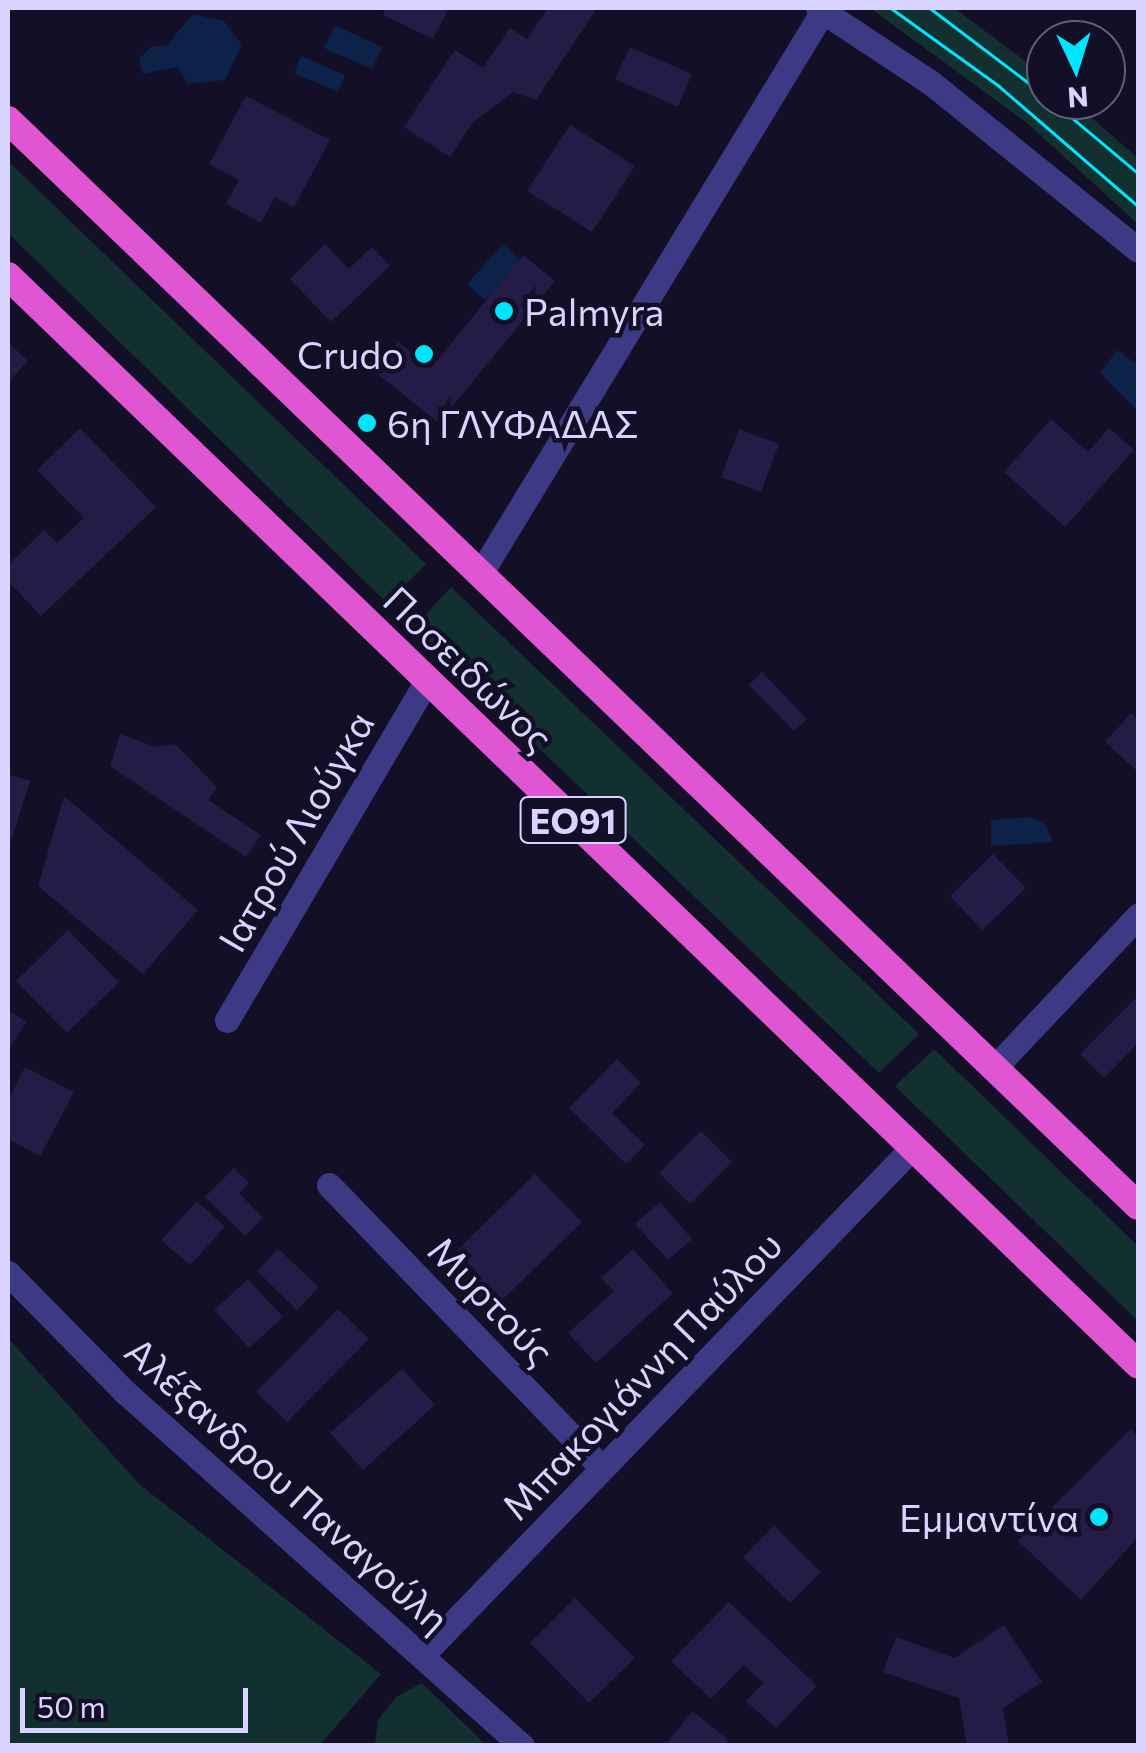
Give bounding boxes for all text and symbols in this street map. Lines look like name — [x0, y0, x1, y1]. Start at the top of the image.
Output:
north arrow — [1026, 20, 1126, 120]
text: N — [1066, 80, 1090, 116]
place label: Palmyra — [524, 288, 664, 334]
marker: Palmyra — [493, 300, 515, 322]
place label: Crudo — [297, 331, 404, 377]
marker: Crudo — [413, 343, 435, 365]
place label: 6η ΓΛΥΦΑΔΑΣ — [387, 400, 639, 446]
marker: 6η ΓΛΥΦΑΔΑΣ — [356, 412, 378, 434]
street label: Ποσειδώνος — [375, 576, 563, 760]
street label: Ιατρού Λιούγκα — [208, 703, 382, 959]
road number: ΕΟ91 — [518, 790, 628, 850]
street label: Μπακογιάννη Παύλου — [492, 1222, 790, 1528]
street label: Μυρτούς — [420, 1226, 564, 1374]
street label: Αλέξανδρου Παναγούλη — [117, 1327, 459, 1641]
place label: Εμμαντίνα — [899, 1494, 1079, 1540]
marker: Εμμαντίνα — [1088, 1506, 1110, 1528]
scale bar — [25, 1668, 252, 1730]
text: 50 m — [37, 1687, 106, 1724]

